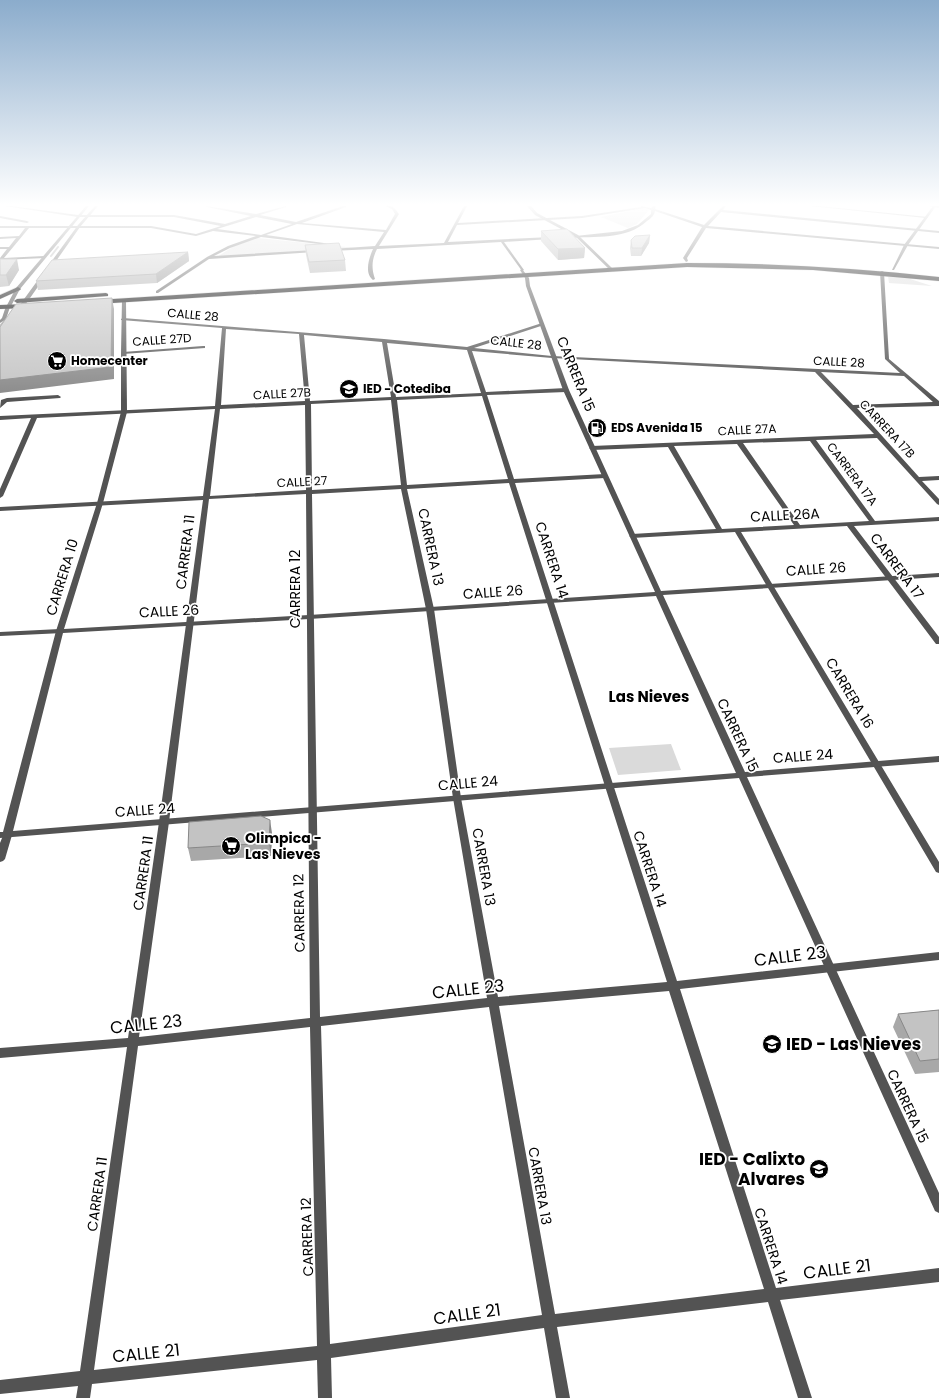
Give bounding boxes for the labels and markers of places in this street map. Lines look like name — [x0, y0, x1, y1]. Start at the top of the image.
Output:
supermarket icon: Homecenter — [46, 350, 68, 372]
place label: Homecenter — [71, 352, 148, 369]
school or university icon: IED - Cotediba — [338, 378, 360, 400]
place label: IED - Cotediba — [363, 380, 451, 397]
fuel station icon: EDS Avenida 15 — [586, 417, 608, 439]
place label: EDS Avenida 15 — [611, 419, 703, 436]
place label: Olimpica - Las Nieves — [245, 828, 322, 864]
supermarket icon: Olimpica - Las Nieves — [220, 835, 242, 857]
place label: IED - Las Nieves — [786, 1032, 921, 1056]
school or university icon: IED - Las Nieves — [761, 1033, 783, 1055]
place label: IED - Calixto Alvares — [699, 1147, 805, 1191]
school or university icon: IED - Calixto Alvares — [808, 1158, 830, 1180]

